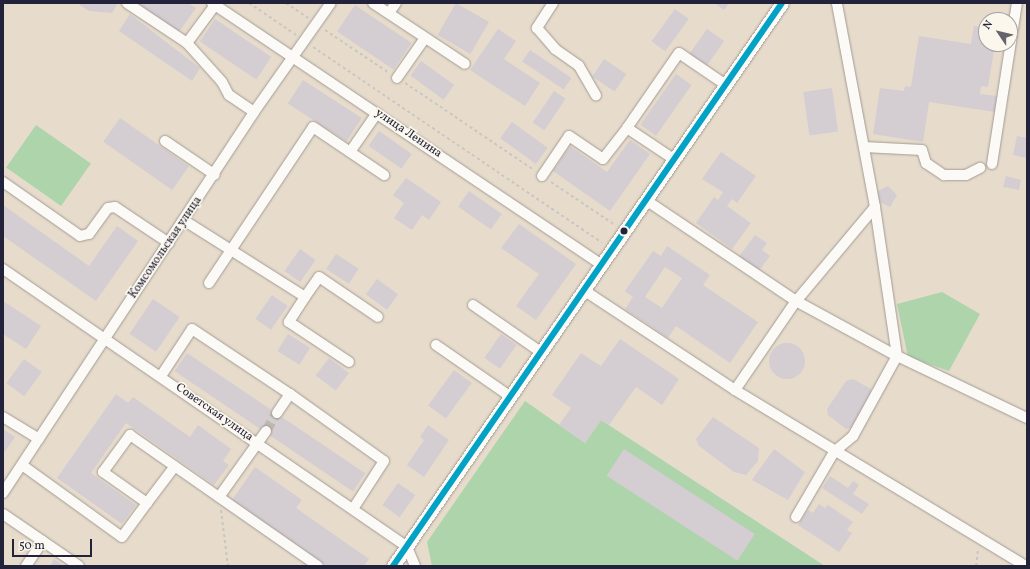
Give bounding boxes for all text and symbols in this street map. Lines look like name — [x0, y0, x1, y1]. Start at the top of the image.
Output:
north arrow — [978, 12, 1018, 52]
text: N — [980, 18, 997, 33]
street label: улица Ленина — [372, 106, 444, 162]
street label: Комсомольская улица — [126, 194, 206, 302]
unlabelled marker — [619, 226, 629, 236]
street label: Советская улица — [172, 381, 256, 445]
scale bar — [14, 531, 94, 557]
text: 50 m — [19, 538, 45, 554]

